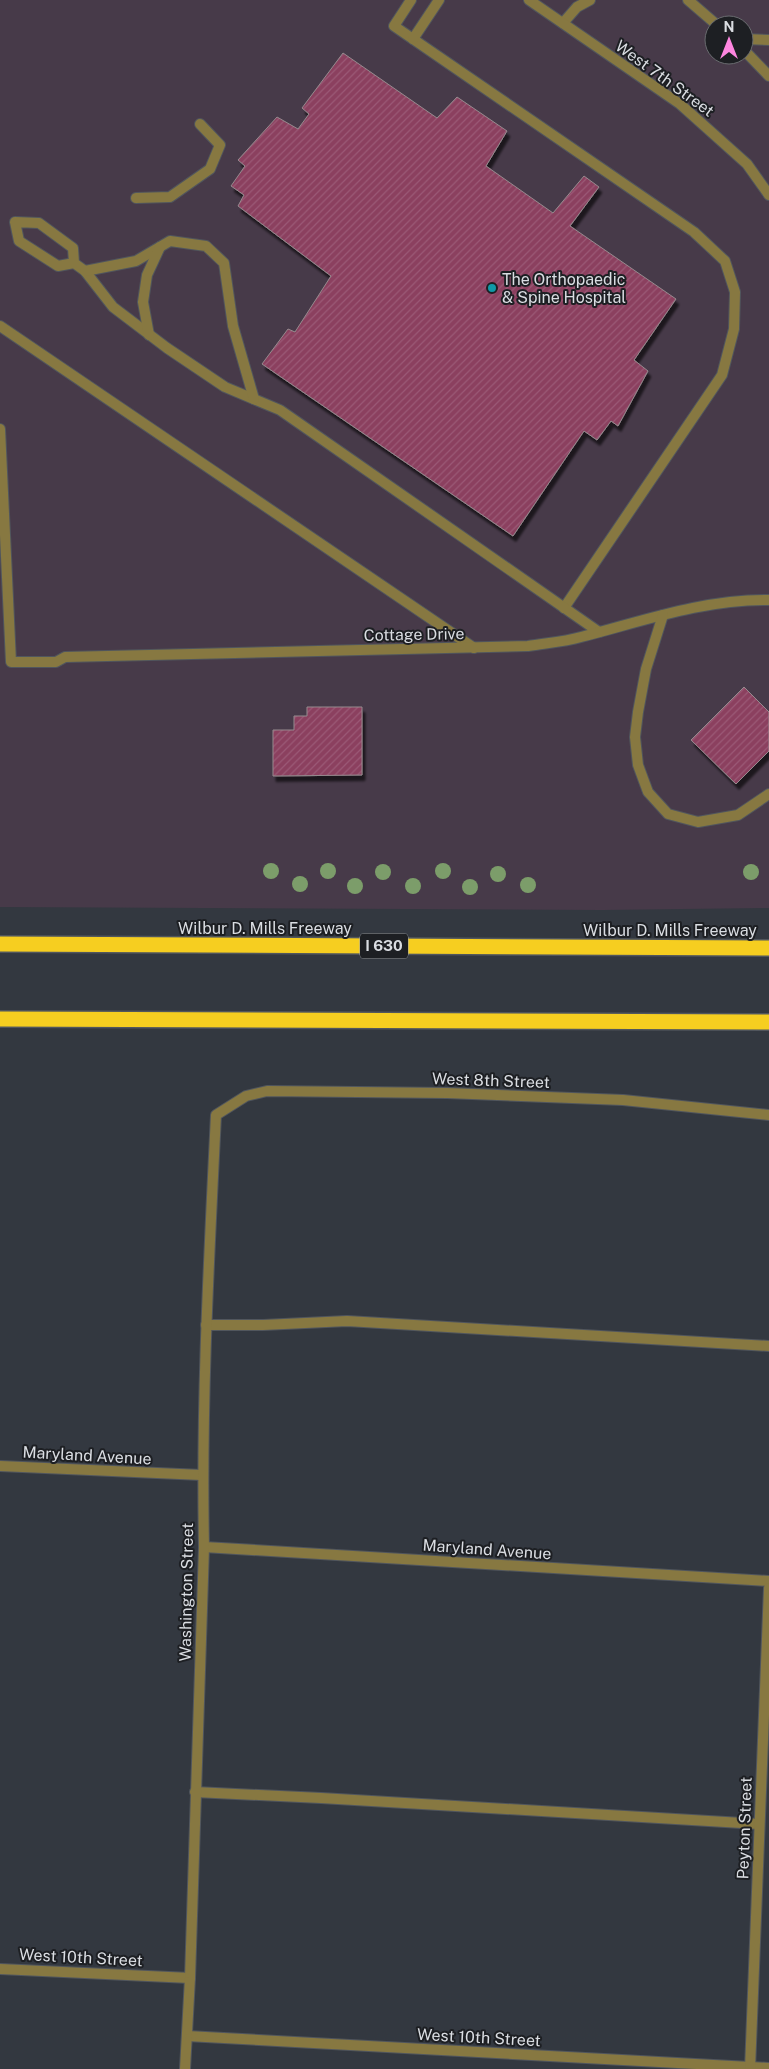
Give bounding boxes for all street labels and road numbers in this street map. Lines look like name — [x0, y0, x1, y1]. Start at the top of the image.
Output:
street label: West 7th Street — [612, 36, 718, 121]
street label: Cottage Drive — [363, 624, 465, 645]
street label: Wilbur D. Mills Freeway — [178, 919, 352, 938]
street label: Wilbur D. Mills Freeway — [583, 921, 757, 940]
road number: I 630 — [360, 934, 408, 958]
street label: West 8th Street — [432, 1069, 550, 1092]
street label: Maryland Avenue — [22, 1443, 152, 1468]
street label: Washington Street — [176, 1522, 197, 1662]
street label: Maryland Avenue — [422, 1536, 552, 1563]
street label: Peyton Street — [733, 1776, 756, 1880]
street label: West 10th Street — [19, 1945, 143, 1970]
street label: West 10th Street — [417, 2025, 541, 2050]

